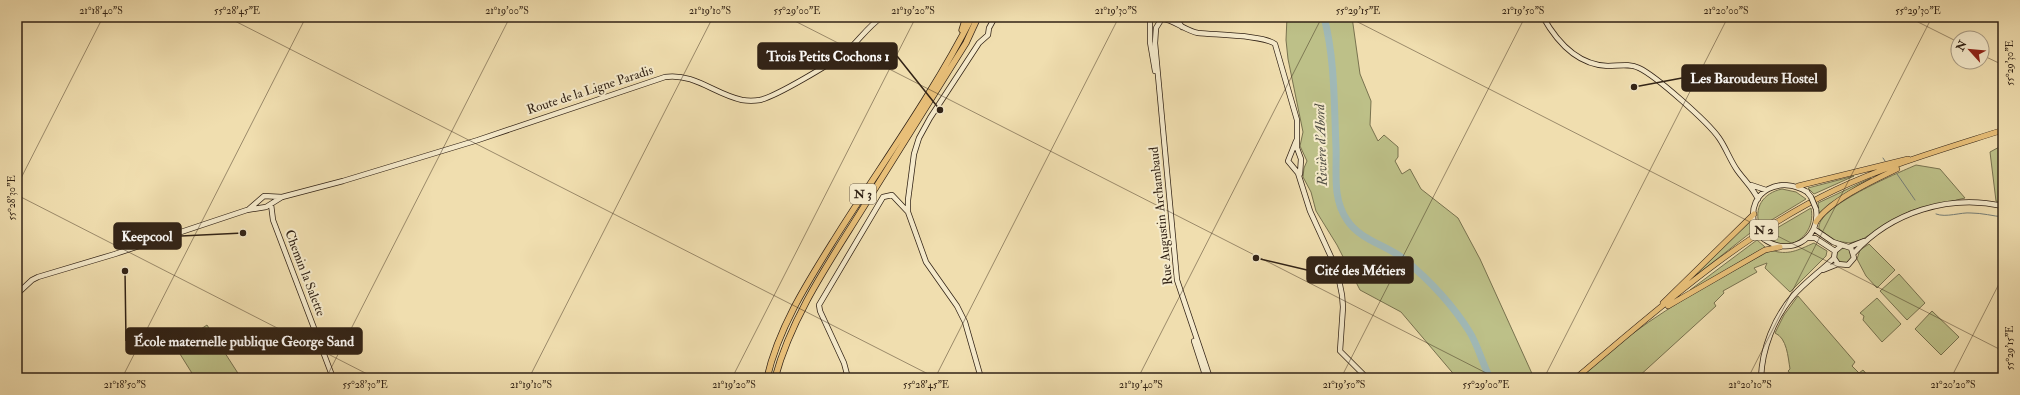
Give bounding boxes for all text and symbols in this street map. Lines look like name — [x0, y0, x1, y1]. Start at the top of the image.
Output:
text: 21°18'40"S — [79, 5, 123, 17]
text: 55°28'45"E — [214, 5, 260, 17]
text: 21°19'00"S — [485, 5, 529, 17]
text: 21°19'10"S — [689, 5, 731, 17]
text: 55°29'00"E — [774, 5, 820, 17]
text: 21°19'20"S — [891, 5, 935, 17]
text: 21°19'30"S — [1095, 5, 1137, 17]
text: 55°29'15"E — [1336, 5, 1380, 17]
text: 21°19'50"S — [1502, 5, 1544, 17]
text: 21°20'00"S — [1703, 5, 1749, 17]
text: 55°29'30"E — [1895, 5, 1941, 17]
north arrow — [1950, 30, 1990, 70]
text: N — [1953, 37, 1970, 54]
text: 55°29'30"E — [2004, 40, 2016, 86]
callout: Trois Petits Cochons 1 — [758, 43, 897, 69]
text: Trois Petits Cochons 1 — [765, 48, 890, 65]
street label: Route de la Ligne Paradis — [525, 62, 656, 118]
callout: Les Baroudeurs Hostel — [1682, 65, 1826, 91]
text: Les Baroudeurs Hostel — [1690, 70, 1818, 87]
water label: Rivière d'Abord — [1311, 103, 1331, 187]
street label: Rue Augustin Archambaud — [1146, 145, 1176, 286]
text: 55°28'30"E — [6, 175, 18, 221]
road number: N 3 — [850, 184, 876, 204]
road number: N 2 — [1750, 220, 1778, 240]
callout: Keepcool — [114, 223, 181, 249]
text: Keepcool — [122, 228, 173, 246]
street label: Chemin la Salette — [281, 228, 329, 319]
callout: Cité des Métiers — [1307, 257, 1413, 283]
text: Cité des Métiers — [1315, 262, 1406, 279]
text: 55°29'15"E — [2004, 326, 2016, 370]
callout: École maternelle publique George Sand — [126, 328, 362, 354]
text: École maternelle publique George Sand — [134, 332, 354, 351]
text: 21°18'50"S — [104, 379, 146, 391]
text: 55°28'30"E — [342, 379, 388, 391]
text: 21°19'10"S — [510, 379, 552, 391]
text: 21°19'20"S — [712, 379, 756, 391]
text: 55°28'45"E — [903, 379, 949, 391]
text: 21°19'40"S — [1119, 379, 1163, 391]
text: 21°19'50"S — [1323, 379, 1365, 391]
text: 55°29'00"E — [1463, 379, 1509, 391]
text: 21°20'10"S — [1728, 379, 1772, 391]
text: 21°20'20"S — [1930, 379, 1976, 391]

